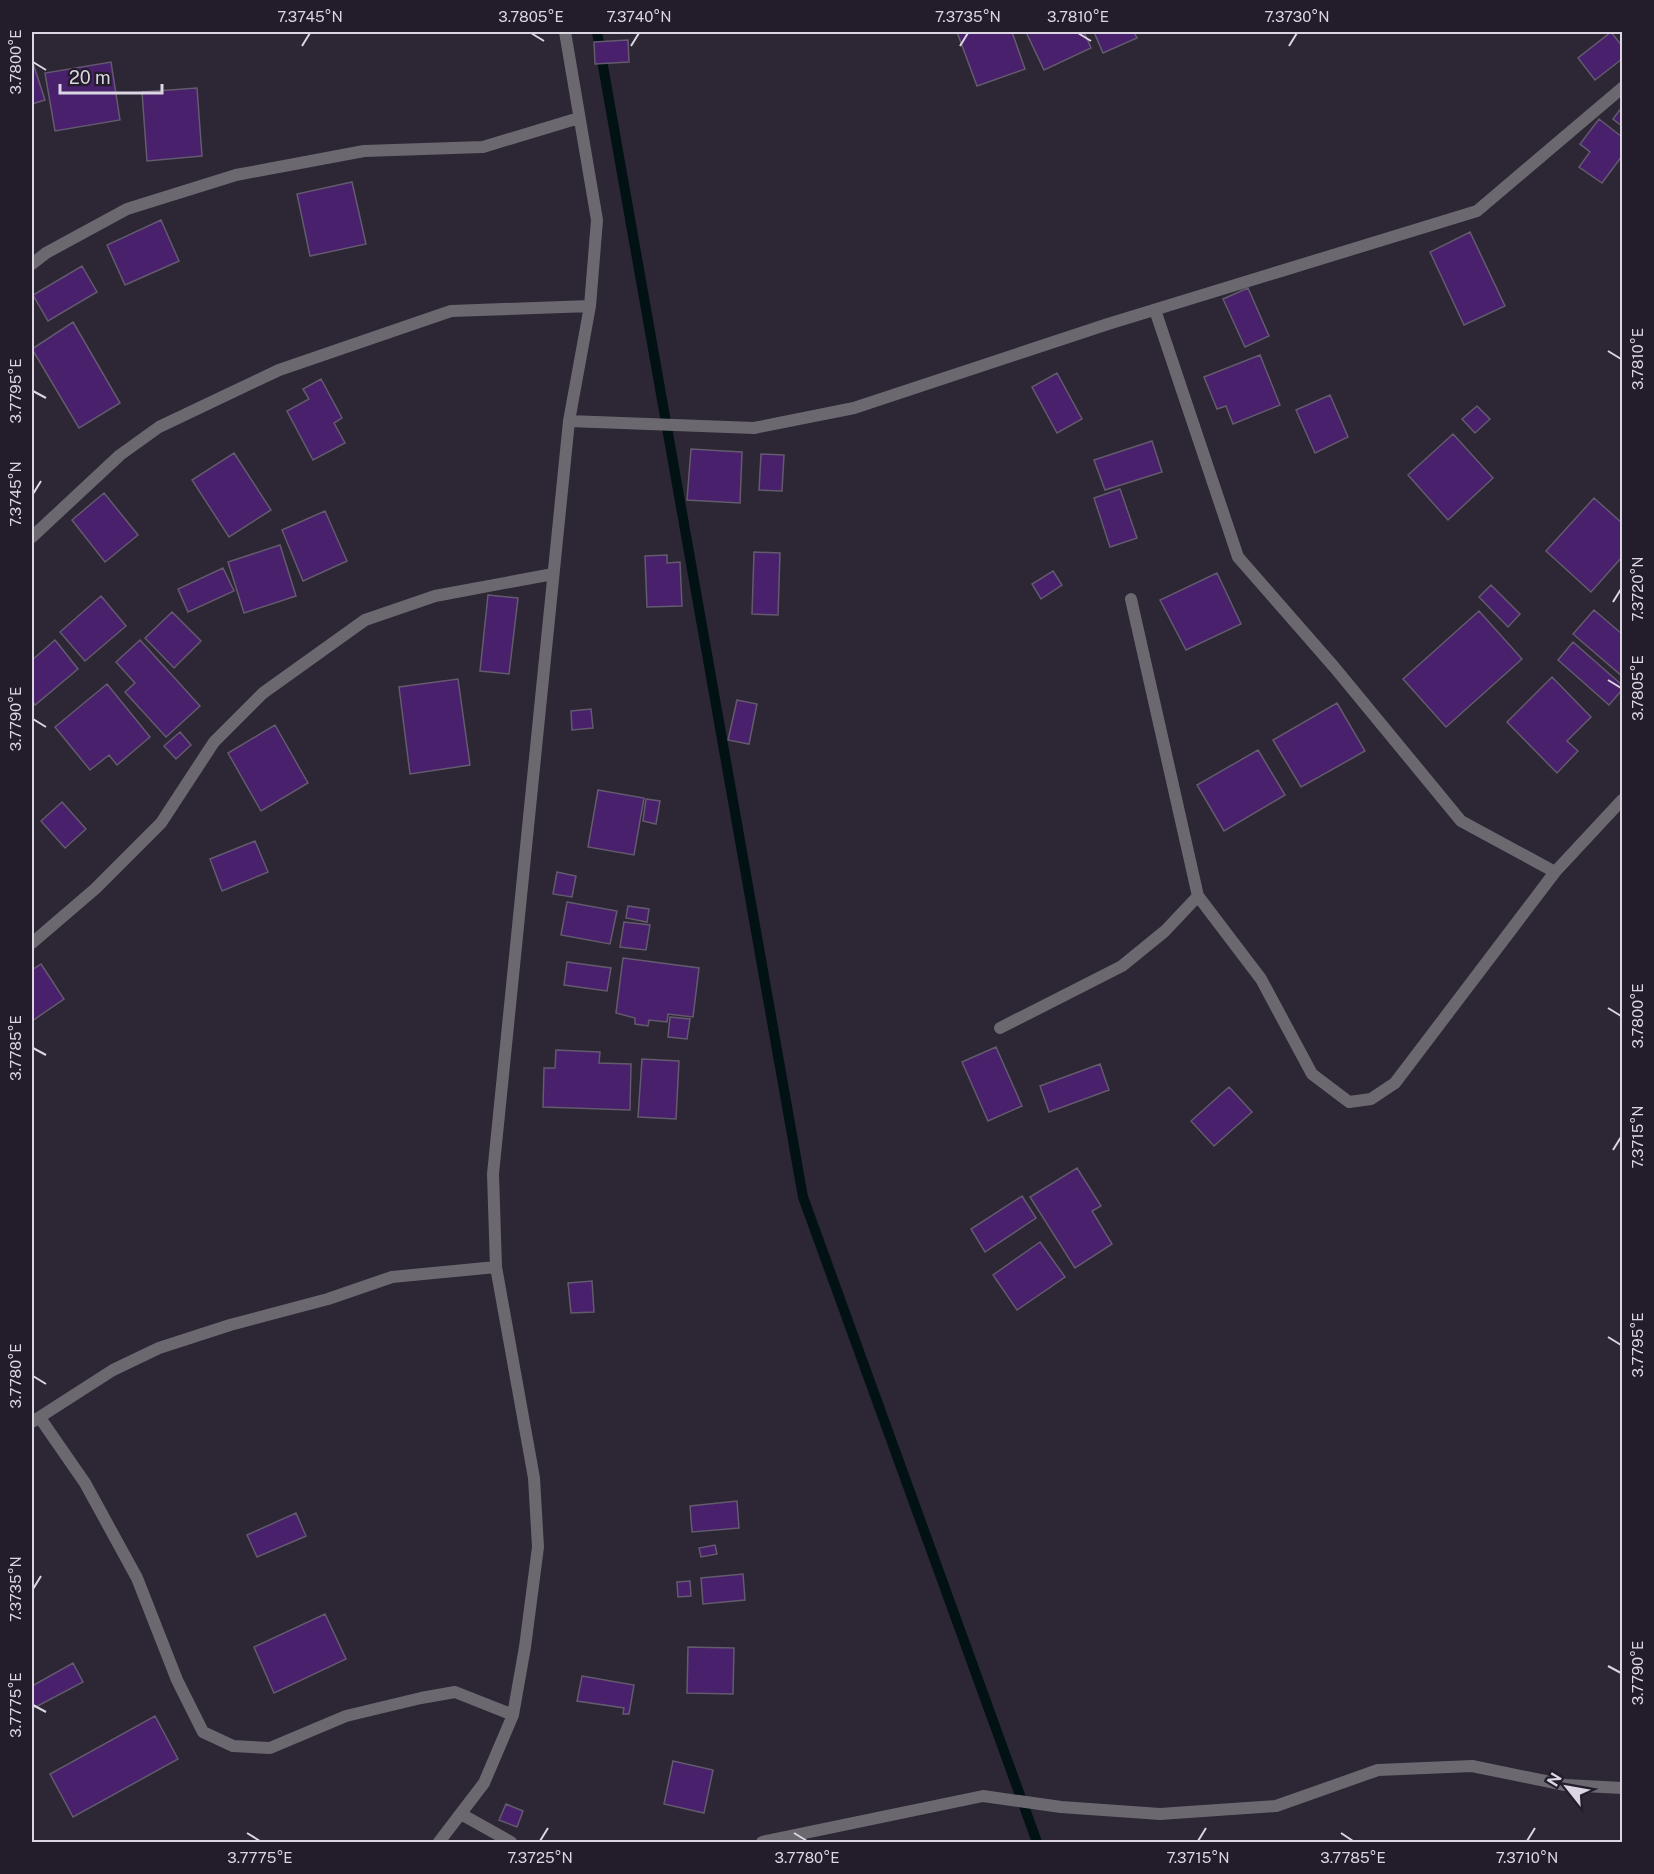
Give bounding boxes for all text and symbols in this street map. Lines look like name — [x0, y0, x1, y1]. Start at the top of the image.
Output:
text: 7.3745°N — [277, 8, 343, 25]
text: 3.7805°E — [498, 8, 564, 25]
text: 7.3740°N — [606, 8, 672, 25]
text: 7.3735°N — [935, 8, 1001, 25]
text: 3.7810°E — [1047, 8, 1109, 25]
text: 7.3730°N — [1264, 8, 1330, 25]
text: 3.7800°E — [7, 30, 24, 94]
scale bar — [60, 57, 162, 95]
text: 20 m — [69, 67, 111, 88]
text: 3.7810°E — [1629, 328, 1646, 390]
text: 3.7795°E — [7, 358, 24, 424]
text: 7.3745°N — [7, 461, 24, 527]
text: 7.3720°N — [1629, 556, 1646, 622]
text: 3.7805°E — [1629, 655, 1646, 721]
text: 3.7790°E — [7, 687, 24, 751]
text: 3.7800°E — [1629, 984, 1646, 1048]
text: 3.7785°E — [7, 1015, 24, 1081]
text: 7.3715°N — [1629, 1105, 1646, 1169]
text: 3.7795°E — [1629, 1312, 1646, 1378]
text: 3.7780°E — [7, 1343, 24, 1409]
text: 7.3735°N — [7, 1556, 24, 1622]
text: 3.7790°E — [1629, 1641, 1646, 1705]
text: 3.7775°E — [7, 1672, 24, 1738]
north arrow — [1537, 1757, 1597, 1817]
text: N — [1543, 1769, 1566, 1790]
text: 3.7775°E — [227, 1849, 293, 1866]
text: 7.3725°N — [507, 1849, 573, 1866]
text: 3.7780°E — [774, 1849, 840, 1866]
text: 7.3715°N — [1166, 1849, 1230, 1866]
text: 3.7785°E — [1320, 1849, 1386, 1866]
text: 7.3710°N — [1496, 1849, 1558, 1866]

